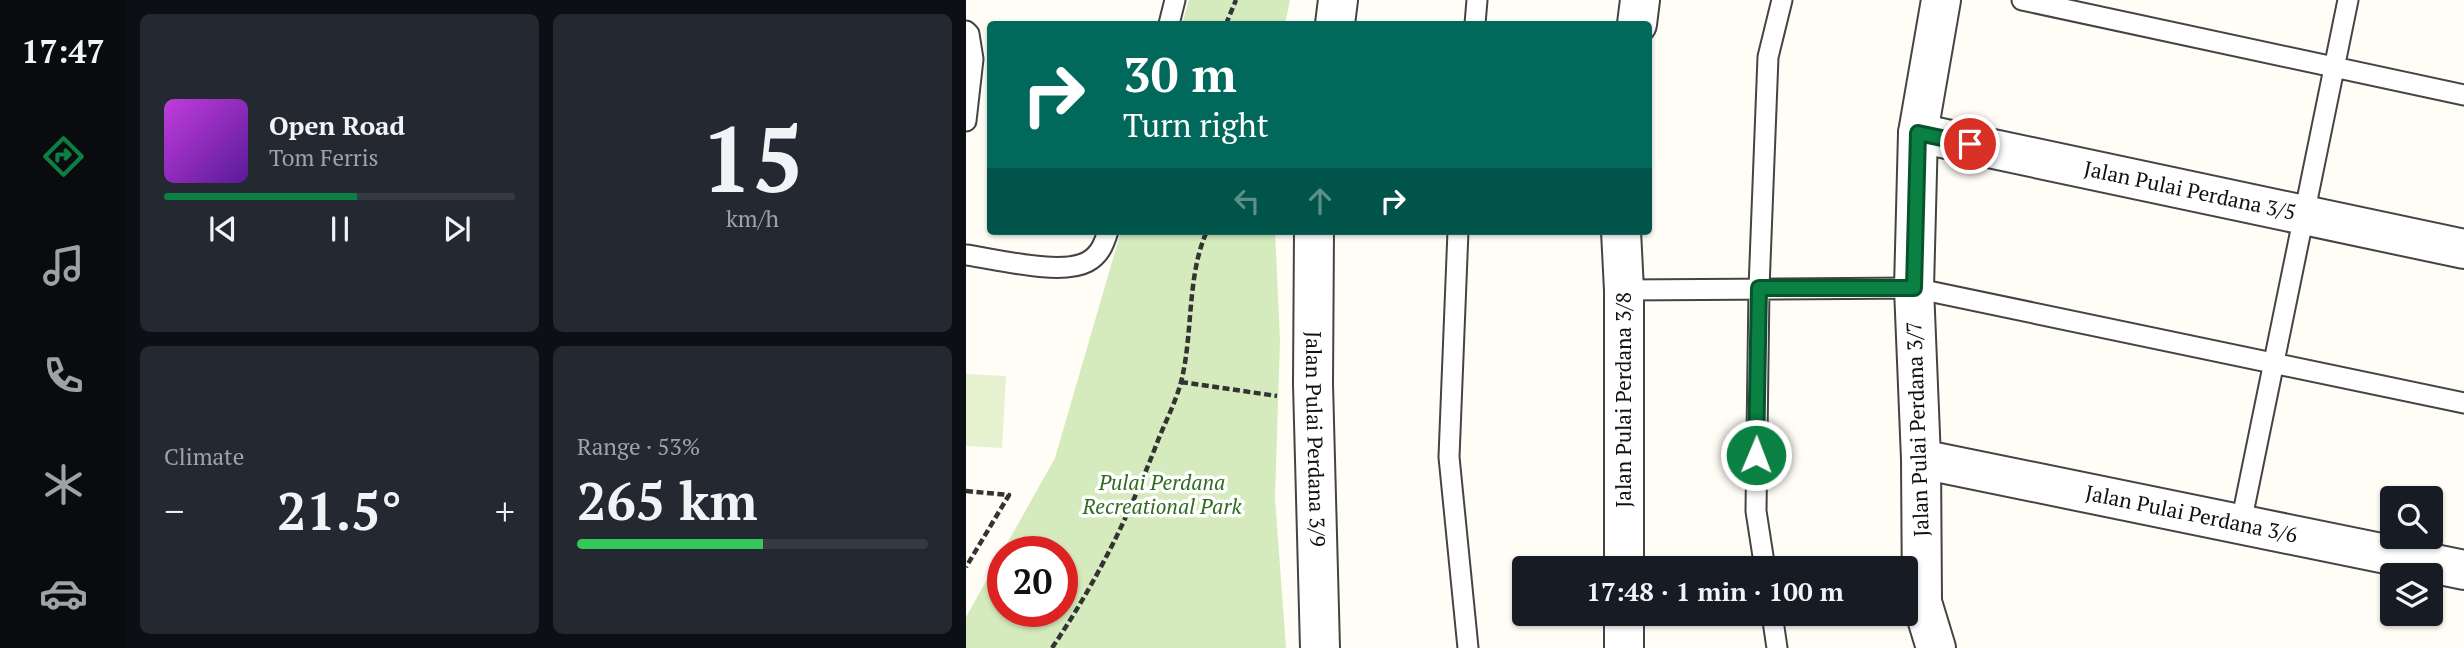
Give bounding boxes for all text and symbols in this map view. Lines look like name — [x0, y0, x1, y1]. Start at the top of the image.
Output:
text: 17:47 — [21, 30, 105, 72]
text: 30 m — [1123, 41, 1237, 106]
icon: right — [1008, 49, 1099, 140]
text: 15 — [701, 97, 804, 218]
text: Turn right — [1123, 104, 1269, 146]
text: Open Road — [269, 108, 405, 142]
pin — [1940, 114, 2000, 174]
icon: arrive — [1951, 125, 1989, 163]
icon: directions — [39, 132, 88, 181]
text: Tom Ferris — [269, 142, 379, 173]
street label: Jalan Pulai Perdana 3/5 — [2082, 154, 2299, 226]
icon: left — [1228, 182, 1266, 220]
icon: ahead — [1301, 182, 1339, 220]
icon: right — [1374, 182, 1412, 220]
text: km/h — [726, 203, 779, 234]
icon: previous — [204, 210, 242, 248]
icon: pause — [321, 210, 359, 248]
icon: next — [438, 210, 476, 248]
icon: music — [39, 241, 88, 290]
street label: Jalan Pulai Perdana 3/8 — [1609, 292, 1637, 508]
street label: Jalan Pulai Perdana 3/7 — [1899, 321, 1935, 537]
street label: Jalan Pulai Perdana 3/9 — [1300, 331, 1332, 547]
icon: phone — [39, 351, 88, 400]
position arrow — [1719, 418, 1793, 492]
text: Range · 53% — [577, 431, 700, 462]
text: Climate — [164, 441, 244, 472]
icon: climate — [39, 460, 88, 509]
text: 265 km — [577, 466, 758, 535]
park label: Pulai Perdana Recreational Park — [1081, 468, 1242, 520]
text: 21.5° — [277, 476, 402, 545]
street label: Jalan Pulai Perdana 3/6 — [2083, 478, 2300, 549]
text: − — [164, 486, 184, 536]
text: + — [495, 486, 515, 536]
map controls — [2380, 486, 2443, 626]
button: search — [2380, 486, 2443, 549]
speed limit sign: 20 — [987, 536, 1078, 627]
button: layers — [2380, 563, 2443, 626]
icon: car — [39, 569, 88, 618]
text: 17:48 · 1 min · 100 m — [1586, 574, 1844, 608]

